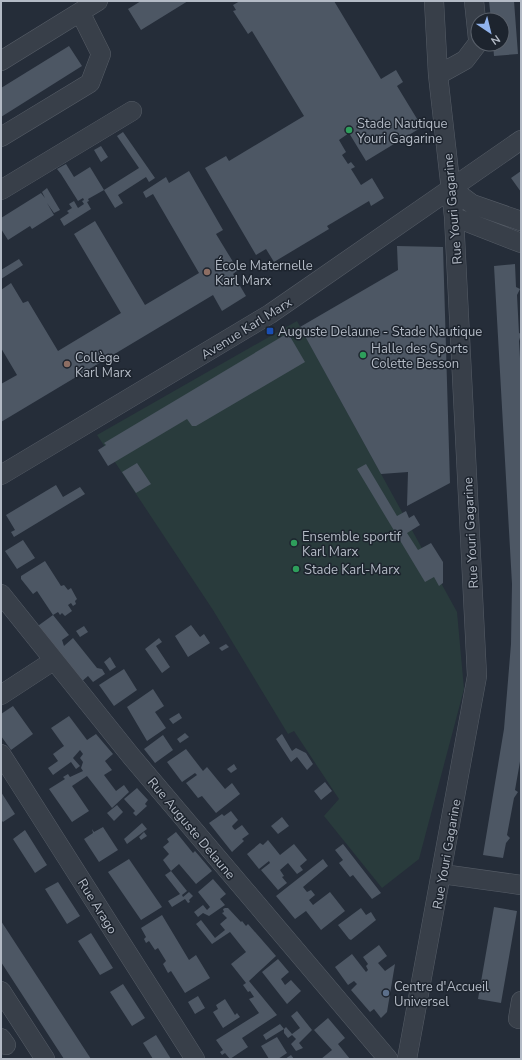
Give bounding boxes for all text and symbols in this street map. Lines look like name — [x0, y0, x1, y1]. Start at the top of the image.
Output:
north arrow — [470, 12, 510, 52]
text: N — [488, 31, 503, 48]
place label: Stade Nautique Youri Gagarine — [356, 115, 447, 148]
marker: Stade Nautique Youri Gagarine — [344, 125, 354, 135]
street label: Rue Youri Gagarine — [439, 153, 467, 265]
place label: École Maternelle Karl Marx — [215, 256, 313, 290]
marker: École Maternelle Karl Marx — [202, 267, 212, 277]
street label: Avenue Karl Marx — [198, 294, 296, 364]
place label: Auguste Delaune - Stade Nautique — [278, 323, 482, 341]
marker: Auguste Delaune - Stade Nautique — [265, 326, 275, 336]
place label: Halle des Sports Colette Besson — [371, 340, 468, 373]
place label: Collège Karl Marx — [75, 349, 132, 382]
marker: Halle des Sports Colette Besson — [358, 350, 368, 360]
marker: Collège Karl Marx — [62, 359, 72, 369]
street label: Rue Youri Gagarine — [459, 477, 483, 589]
place label: Ensemble sportif Karl Marx — [302, 528, 402, 561]
marker: Ensemble sportif Karl Marx — [289, 538, 299, 548]
place label: Stade Karl-Marx — [304, 561, 400, 579]
marker: Stade Karl-Marx — [291, 564, 301, 574]
street label: Rue Auguste Delaune — [143, 774, 239, 883]
street label: Rue Youri Gagarine — [428, 798, 466, 911]
street label: Rue Arago — [73, 875, 121, 938]
place label: Centre d'Accueil Universel — [394, 978, 489, 1011]
marker: Centre d'Accueil Universel — [381, 988, 391, 998]

